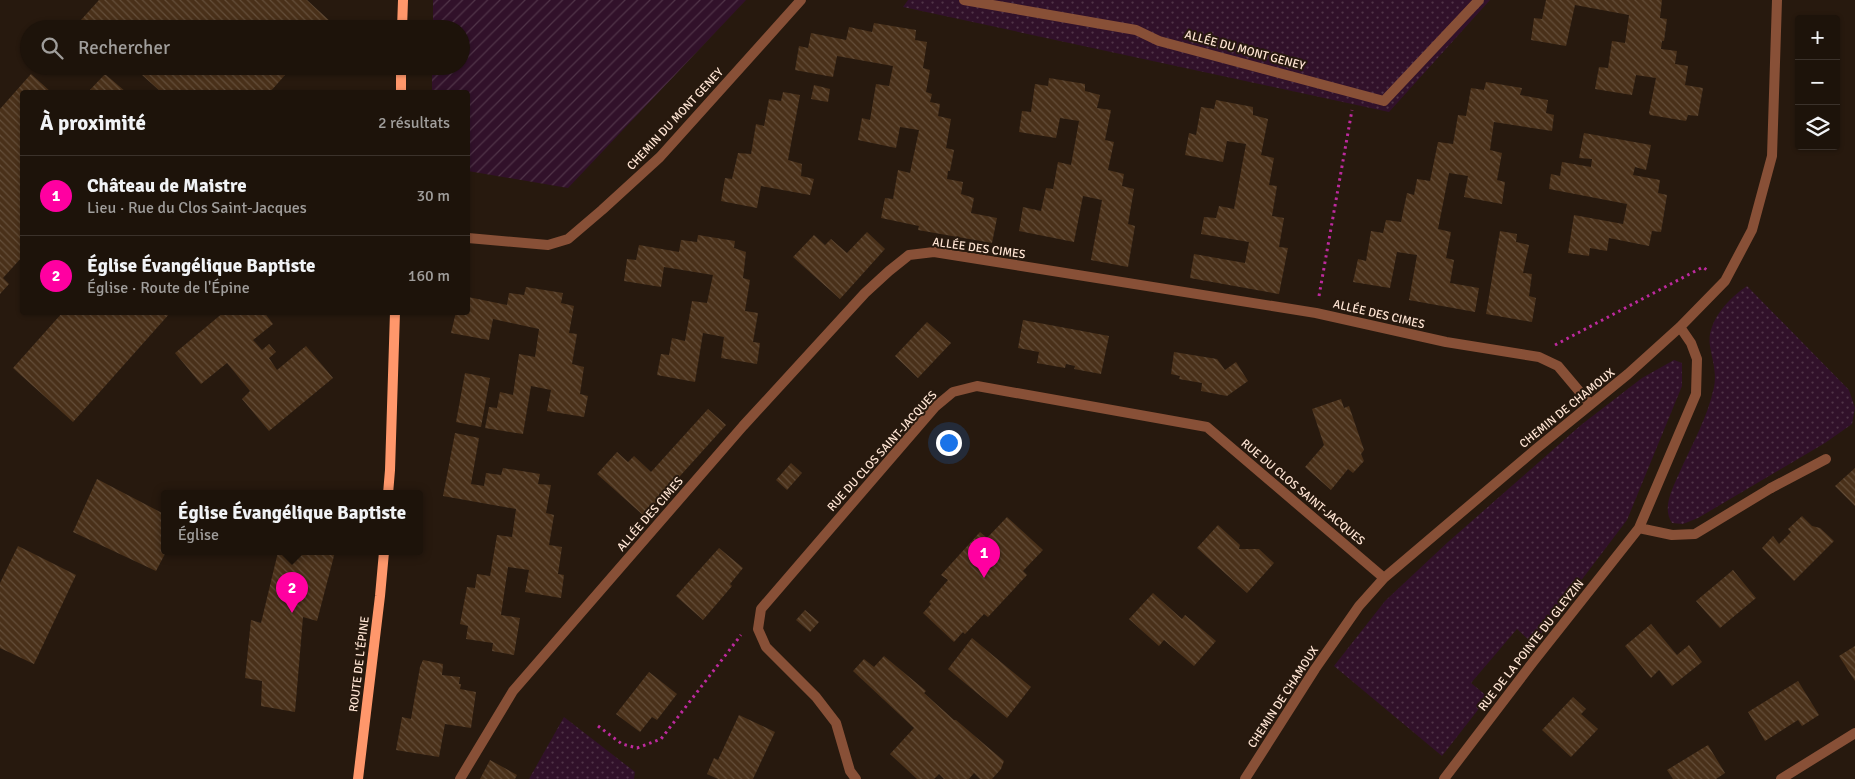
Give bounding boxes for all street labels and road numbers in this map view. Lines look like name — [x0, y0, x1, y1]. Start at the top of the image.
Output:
street label: ALLÉE DU MONT GENEY — [1183, 27, 1307, 74]
street label: CHEMIN DU MONT GENEY — [624, 65, 727, 174]
street label: ALLÉE DES CIMES — [932, 235, 1027, 262]
street label: ALLÉE DES CIMES — [1332, 297, 1427, 332]
street label: CHEMIN DE CHAMOUX — [1517, 365, 1618, 452]
street label: RUE DU CLOS SAINT-JACQUES — [824, 388, 941, 515]
street label: RUE DU CLOS SAINT-JACQUES — [1238, 436, 1368, 549]
street label: ALLÉE DES CIMES — [614, 474, 687, 555]
street label: RUE DE LA POINTE DU GLEYZIN — [1475, 576, 1588, 714]
street label: ROUTE DE L'ÉPINE — [346, 615, 373, 713]
street label: CHEMIN DE CHAMOUX — [1245, 643, 1322, 751]

